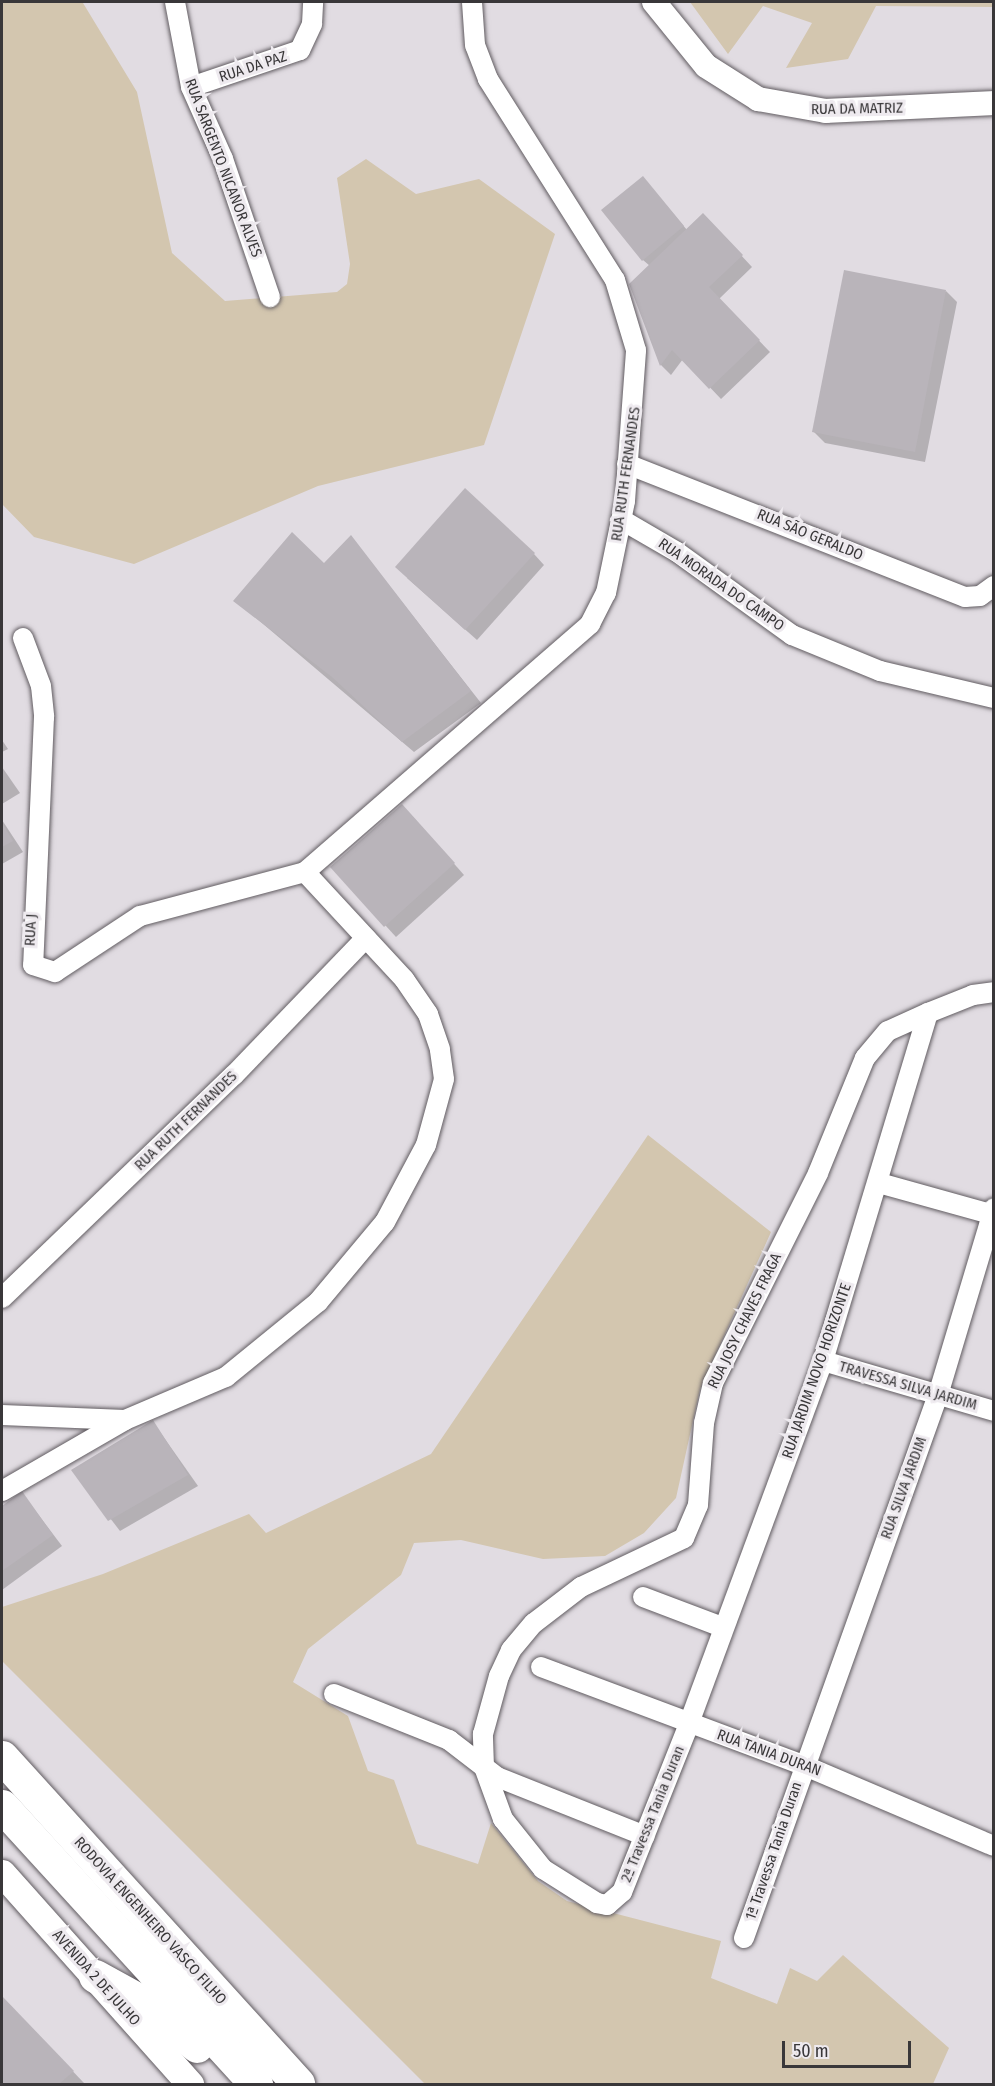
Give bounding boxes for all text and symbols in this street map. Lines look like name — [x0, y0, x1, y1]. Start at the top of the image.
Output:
street label: RUA DA PAZ — [217, 48, 289, 86]
street label: RUA SARGENTO NICANOR ALVES — [181, 76, 265, 260]
street label: RUA DA MATRIZ — [811, 99, 903, 119]
street label: RUA RUTH FERNANDES — [608, 406, 644, 542]
street label: RUA SÃO GERALDO — [754, 506, 866, 564]
street label: RUA MORADA DO CAMPO — [655, 535, 787, 635]
street label: RUA J — [21, 913, 41, 947]
street label: RUA RUTH FERNANDES — [131, 1067, 241, 1175]
street label: RUA JOSY CHAVES FRAGA — [704, 1250, 786, 1392]
street label: RUA JARDIM NOVO HORIZONTE — [779, 1281, 855, 1461]
street label: TRAVESSA SILVA JARDIM — [837, 1358, 979, 1414]
street label: RUA SILVA JARDIM — [877, 1434, 931, 1542]
street label: RUA TANIA DURAN — [715, 1726, 823, 1780]
street label: 2ª Travessa Tania Duran — [617, 1743, 689, 1885]
street label: 1ª Travessa Tania Duran — [742, 1780, 806, 1922]
street label: RODOVIA ENGENHEIRO VASCO FILHO — [70, 1834, 230, 2008]
street label: AVENIDA 2 DE JULHO — [48, 1926, 144, 2030]
scale bar — [785, 2029, 914, 2067]
text: 50 m — [793, 2040, 829, 2062]

